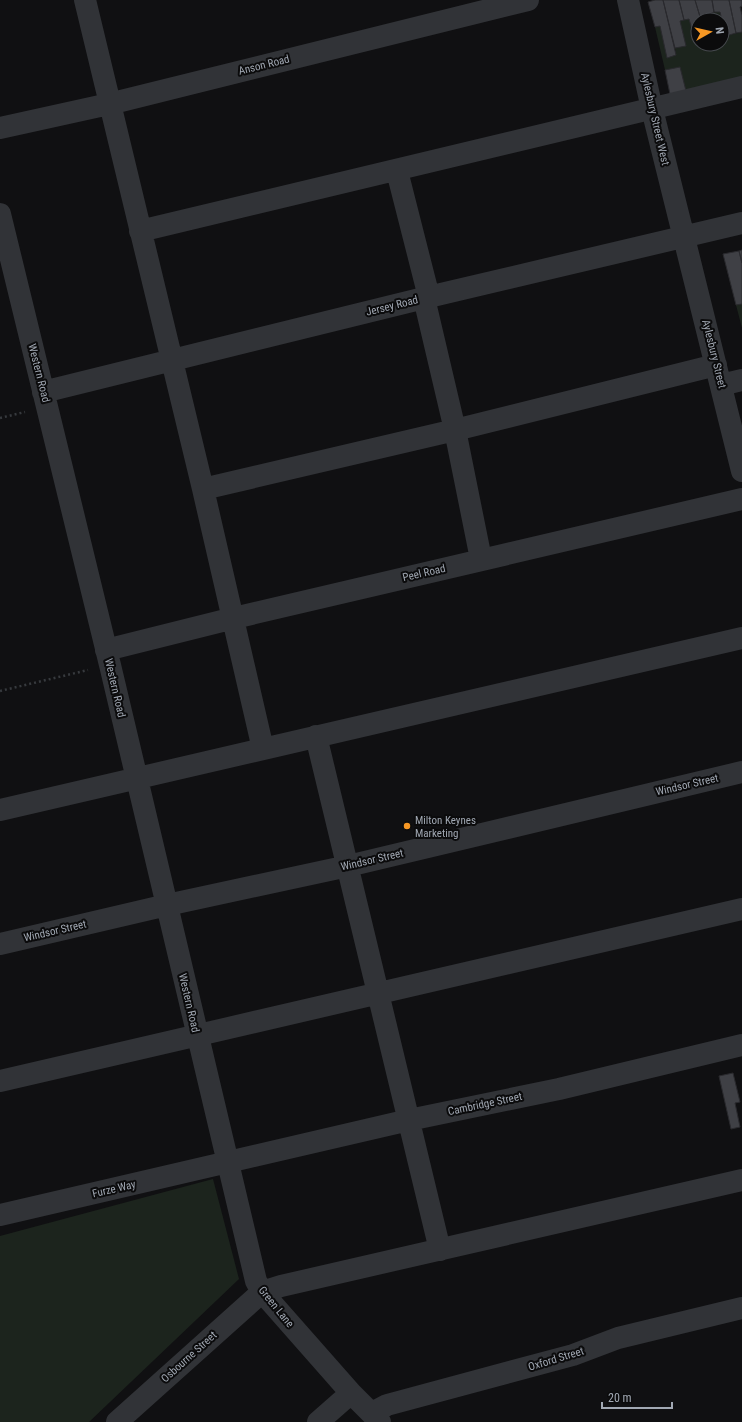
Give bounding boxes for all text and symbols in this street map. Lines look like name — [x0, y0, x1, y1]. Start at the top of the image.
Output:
north arrow — [690, 12, 730, 52]
text: N — [713, 26, 726, 35]
street label: Anson Road — [237, 52, 291, 78]
street label: Aylesbury Street West — [638, 71, 672, 167]
street label: Jersey Road — [365, 293, 419, 319]
street label: Aylesbury Street — [699, 318, 729, 390]
street label: Western Road — [25, 342, 53, 404]
street label: Peel Road — [401, 562, 447, 584]
street label: Western Road — [102, 657, 128, 719]
street label: Windsor Street — [654, 771, 720, 799]
place label: Milton Keynes Marketing — [415, 814, 476, 840]
marker: Milton Keynes Marketing — [402, 821, 412, 831]
street label: Windsor Street — [339, 846, 405, 874]
street label: Windsor Street — [22, 917, 88, 945]
street label: Western Road — [176, 972, 202, 1034]
street label: Cambridge Street — [447, 1090, 523, 1118]
street label: Furze Way — [91, 1178, 137, 1200]
street label: Green Lane — [256, 1284, 296, 1330]
street label: Osbourne Street — [159, 1329, 219, 1385]
street label: Oxford Street — [527, 1344, 585, 1374]
scale bar — [602, 1384, 672, 1410]
text: 20 m — [608, 1391, 632, 1405]

